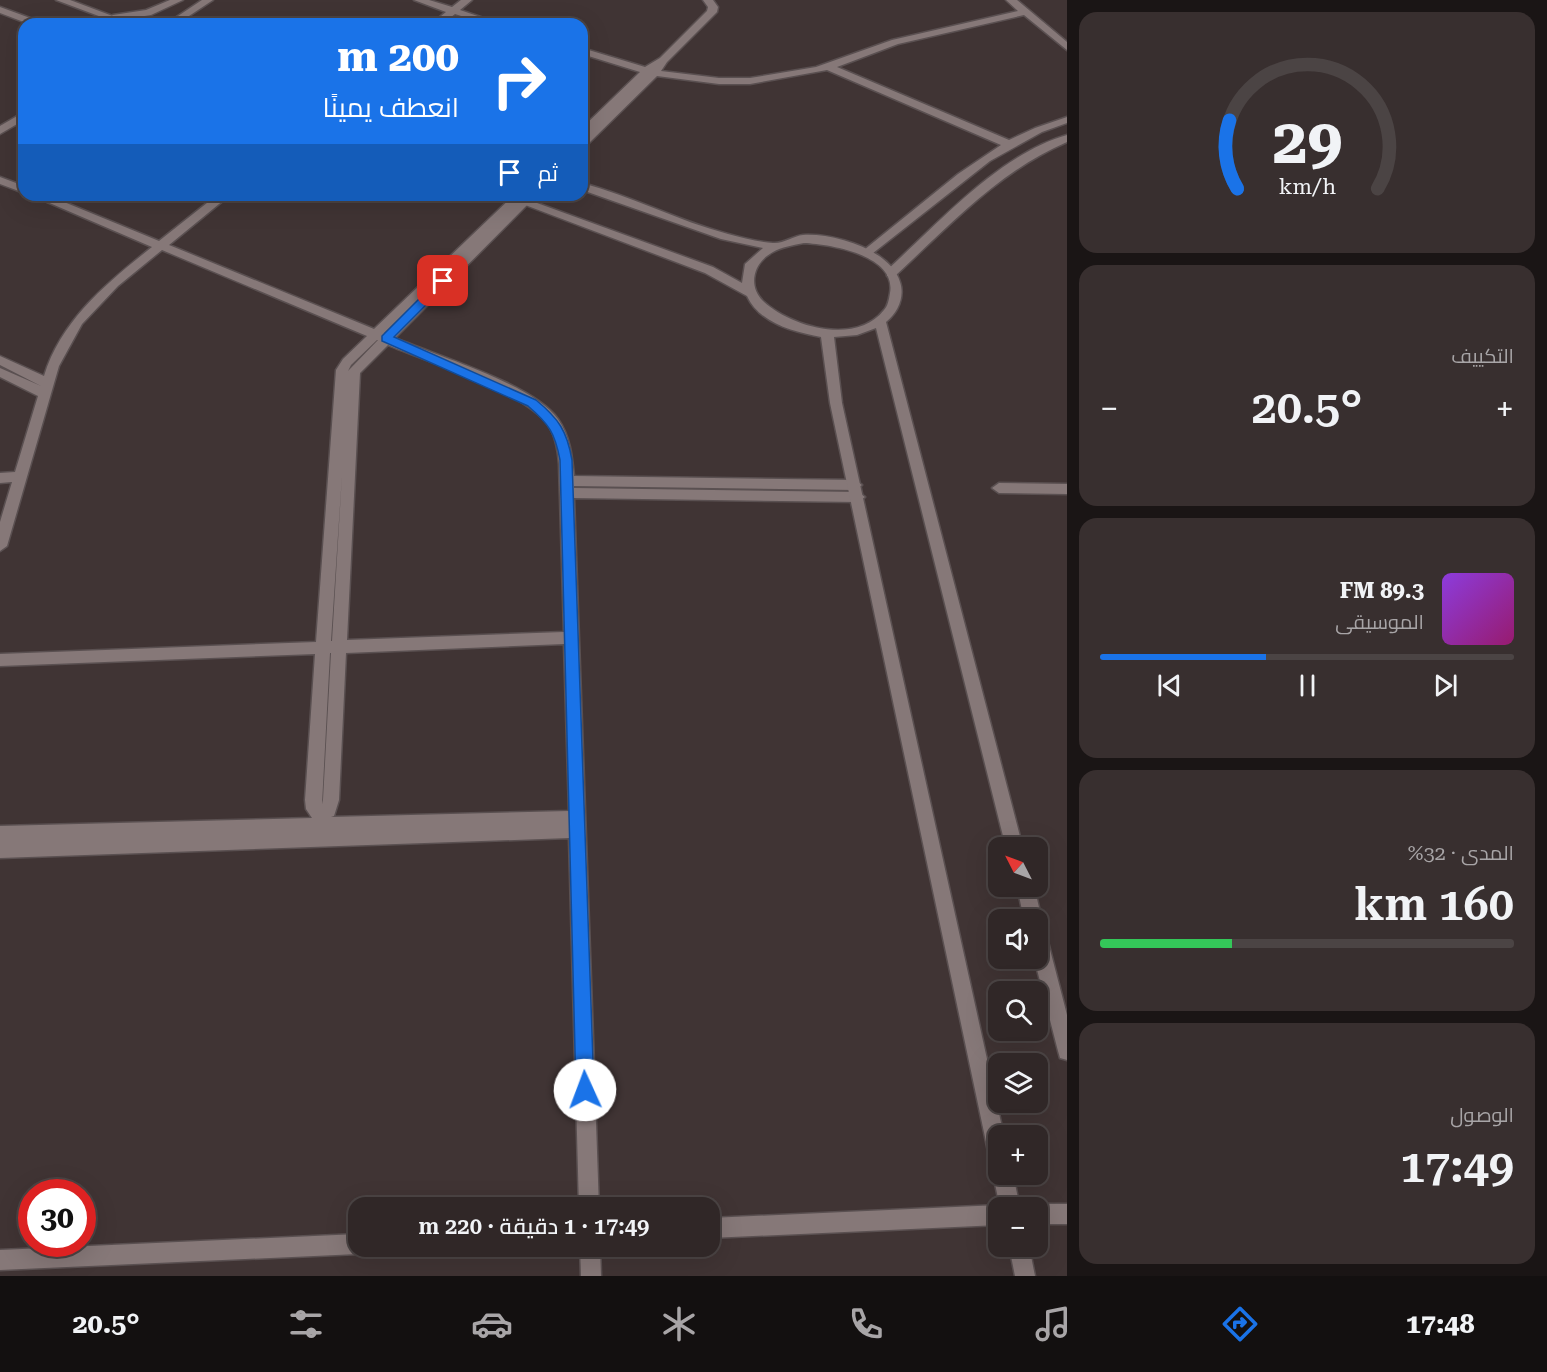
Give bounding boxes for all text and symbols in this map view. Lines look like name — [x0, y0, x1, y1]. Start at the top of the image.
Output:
text: 200 m — [337, 32, 459, 81]
icon: right — [480, 42, 558, 120]
text: انعطف يمينًا — [323, 92, 459, 124]
text: 29 — [1272, 106, 1342, 179]
icon: arrive — [493, 156, 526, 189]
text: ثم — [538, 161, 558, 186]
text: km/h — [1278, 175, 1336, 200]
pin — [417, 255, 468, 306]
icon: arrive — [426, 264, 459, 297]
text: التكييف — [1451, 344, 1514, 368]
text: 20.5° — [1251, 381, 1363, 434]
text: − — [1100, 389, 1118, 428]
text: + — [1496, 389, 1514, 428]
text: 89.3 FM — [1340, 578, 1424, 603]
text: الموسيقى — [1335, 610, 1424, 634]
icon: previous — [1153, 669, 1186, 702]
icon: pause — [1291, 669, 1324, 702]
icon: next — [1429, 669, 1462, 702]
north arrow — [988, 837, 1048, 897]
map controls — [988, 837, 1048, 1257]
text: المدى · 32% — [1408, 841, 1514, 865]
text: 160 km — [1354, 878, 1514, 931]
button: sound — [988, 909, 1048, 969]
button: search — [988, 981, 1048, 1041]
button: layers — [988, 1053, 1048, 1113]
position arrow — [553, 1058, 617, 1122]
text: الوصول — [1450, 1103, 1514, 1127]
button: + — [988, 1125, 1048, 1185]
text: 17:49 — [1400, 1140, 1514, 1193]
speed limit sign: 30 — [18, 1179, 96, 1257]
button: − — [988, 1197, 1048, 1257]
text: 17:49 · 1 دقيقة · 220 m — [419, 1214, 649, 1239]
icon: filters — [285, 1303, 327, 1345]
icon: car — [471, 1303, 513, 1345]
icon: climate — [658, 1303, 700, 1345]
icon: phone — [845, 1303, 887, 1345]
icon: music — [1032, 1303, 1074, 1345]
icon: directions — [1219, 1303, 1261, 1345]
text: 20.5° — [72, 1308, 140, 1340]
text: 17:48 — [1406, 1308, 1475, 1340]

